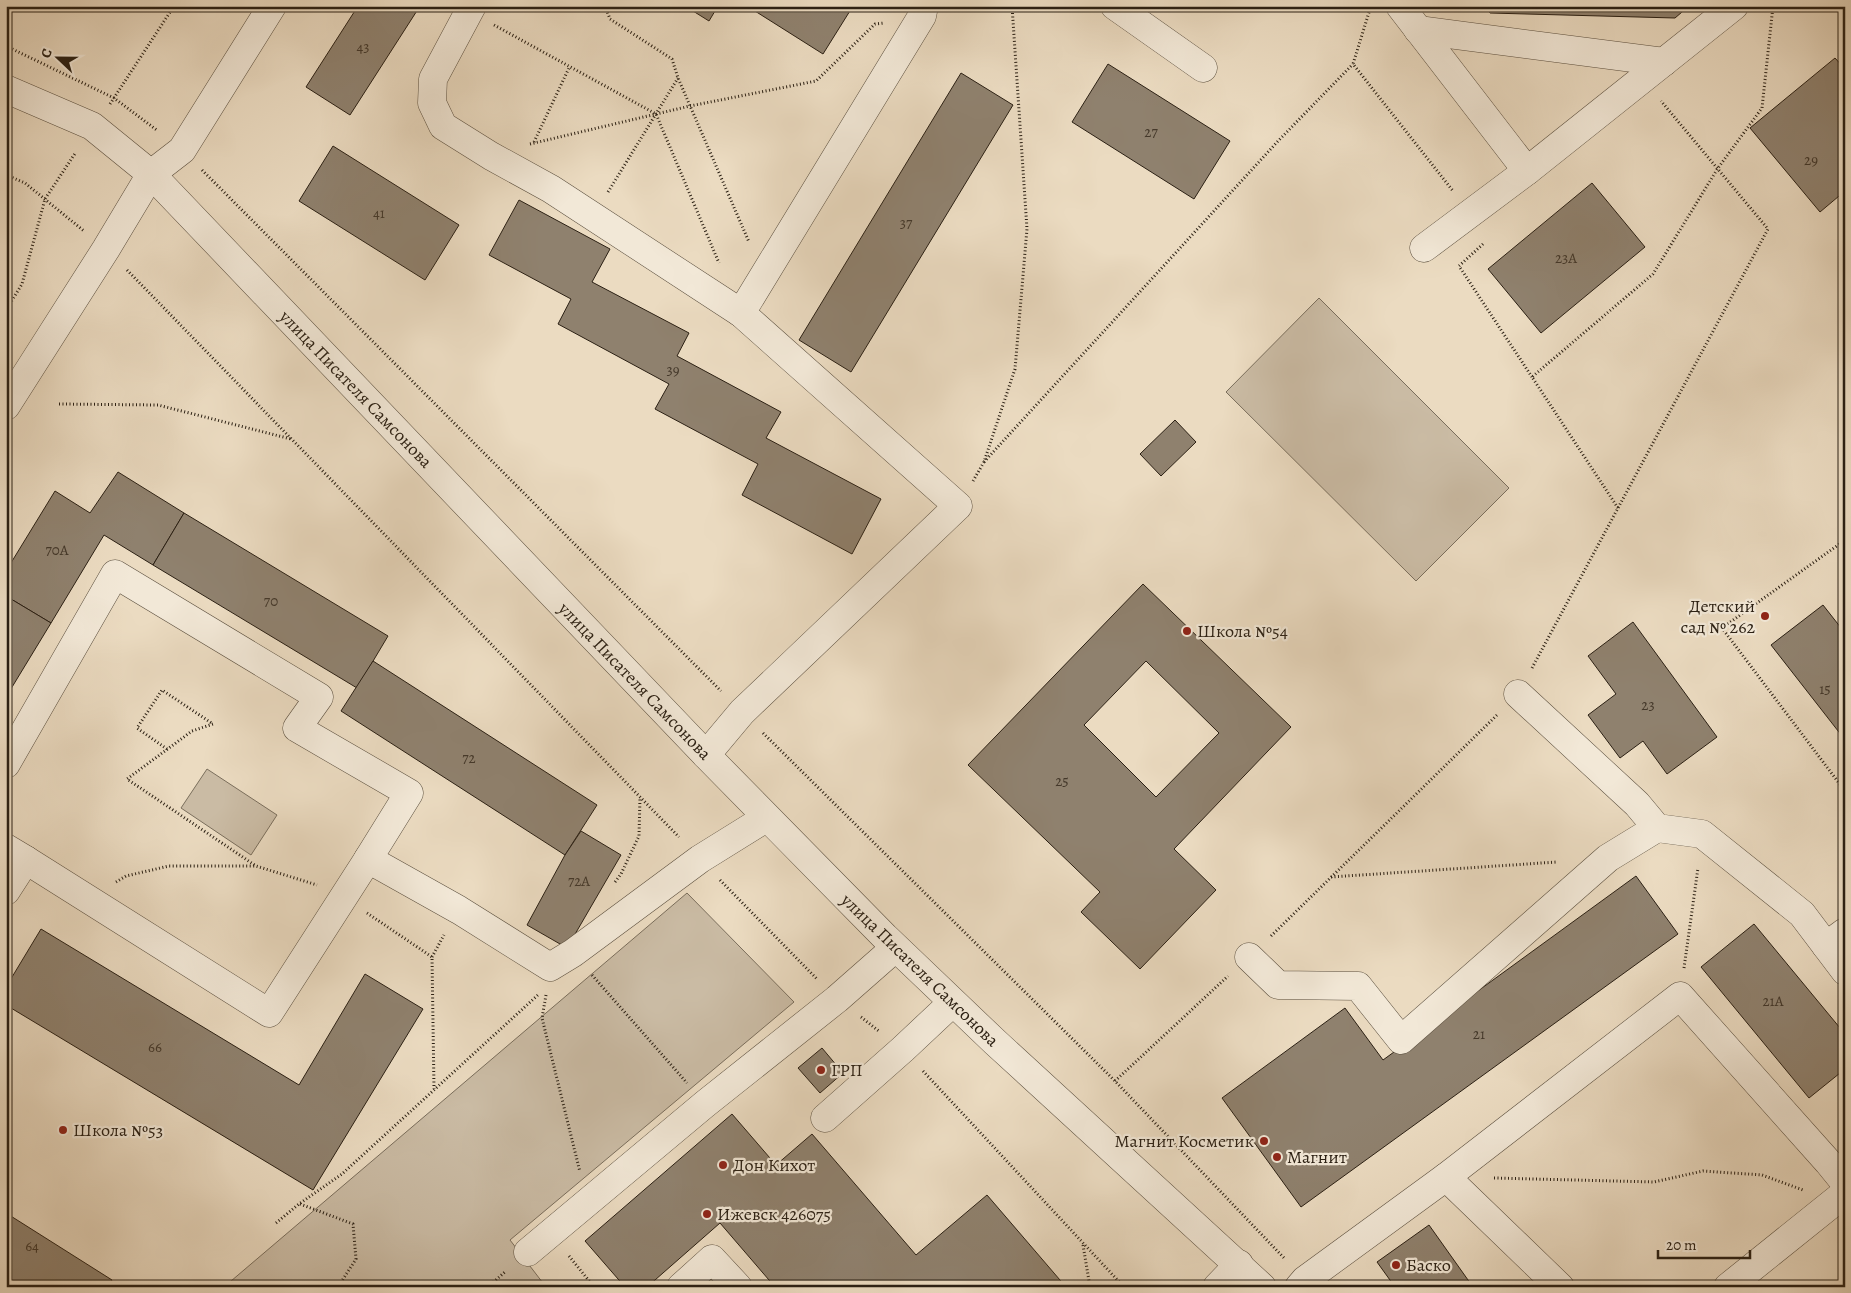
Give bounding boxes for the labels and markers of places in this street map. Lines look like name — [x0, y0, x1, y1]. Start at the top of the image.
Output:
place label: Детский сад № 262 — [1681, 594, 1755, 639]
marker: Детский сад № 262 — [1759, 610, 1771, 622]
place label: Школа №54 — [1197, 619, 1288, 643]
marker: Школа №54 — [1181, 625, 1193, 637]
place label: ГРП — [831, 1058, 863, 1082]
marker: ГРП — [815, 1064, 827, 1076]
place label: Школа №53 — [73, 1118, 163, 1142]
marker: Школа №53 — [57, 1124, 69, 1136]
place label: Магнит Косметик — [1115, 1129, 1254, 1153]
marker: Магнит Косметик — [1258, 1135, 1270, 1147]
place label: Магнит — [1287, 1145, 1347, 1169]
marker: Магнит — [1271, 1151, 1283, 1163]
place label: Дон Кихот — [733, 1153, 815, 1177]
marker: Дон Кихот — [717, 1159, 729, 1171]
place label: Ижевск 426075 — [717, 1202, 831, 1226]
marker: Ижевск 426075 — [701, 1208, 713, 1220]
place label: Баско — [1406, 1253, 1451, 1277]
marker: Баско — [1390, 1259, 1402, 1271]

